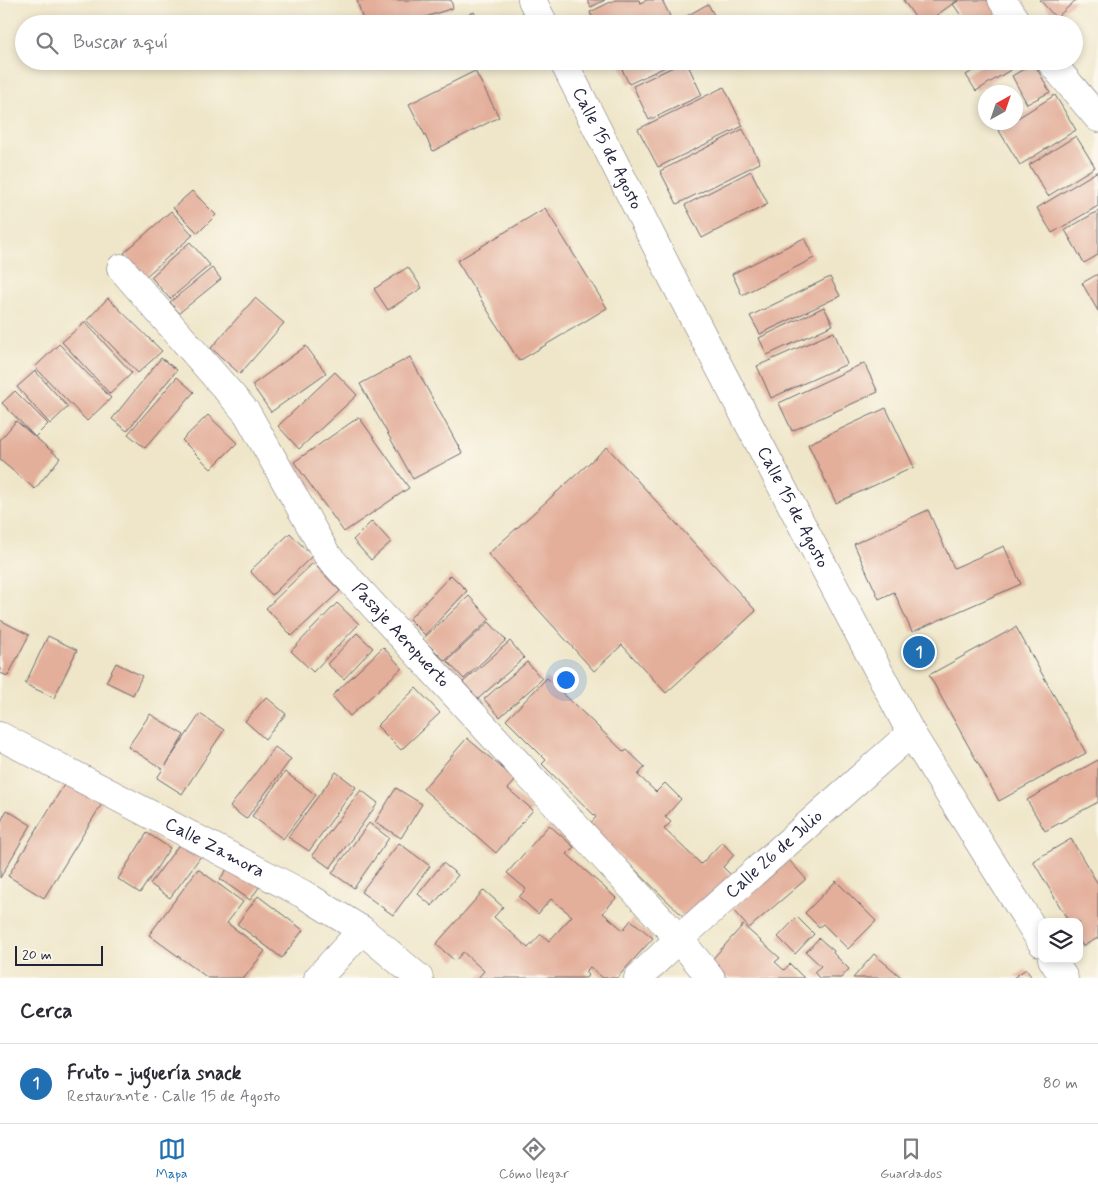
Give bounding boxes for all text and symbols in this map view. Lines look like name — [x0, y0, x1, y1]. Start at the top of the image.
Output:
search box — [15, 15, 1083, 70]
icon: search — [33, 29, 61, 57]
text: Buscar aquí — [73, 30, 168, 55]
street label: Calle 15 de Agosto — [566, 83, 648, 214]
north arrow — [978, 85, 1023, 130]
street label: Calle 15 de Agosto — [751, 442, 834, 572]
street label: Pasaje Aeropuerto — [346, 578, 455, 693]
pin: 1 — [903, 633, 935, 671]
your location — [553, 667, 579, 693]
street label: Calle 26 de Julio — [720, 805, 828, 904]
street label: Calle Zamora — [160, 812, 269, 884]
map controls — [1038, 918, 1083, 963]
button: layers — [1038, 918, 1083, 963]
scale bar — [15, 943, 102, 966]
text: 20 m — [22, 946, 52, 964]
text: Cerca — [20, 997, 73, 1025]
text: Fruto - juguería snack — [67, 1061, 241, 1086]
text: 1 — [32, 1073, 40, 1094]
text: 80 m — [1043, 1073, 1078, 1094]
text: Restaurante · Calle 15 de Agosto — [67, 1086, 280, 1107]
tab: Mapa — [156, 1135, 188, 1183]
tab: Cómo llegar — [499, 1135, 569, 1183]
tab: Guardados — [880, 1135, 942, 1183]

